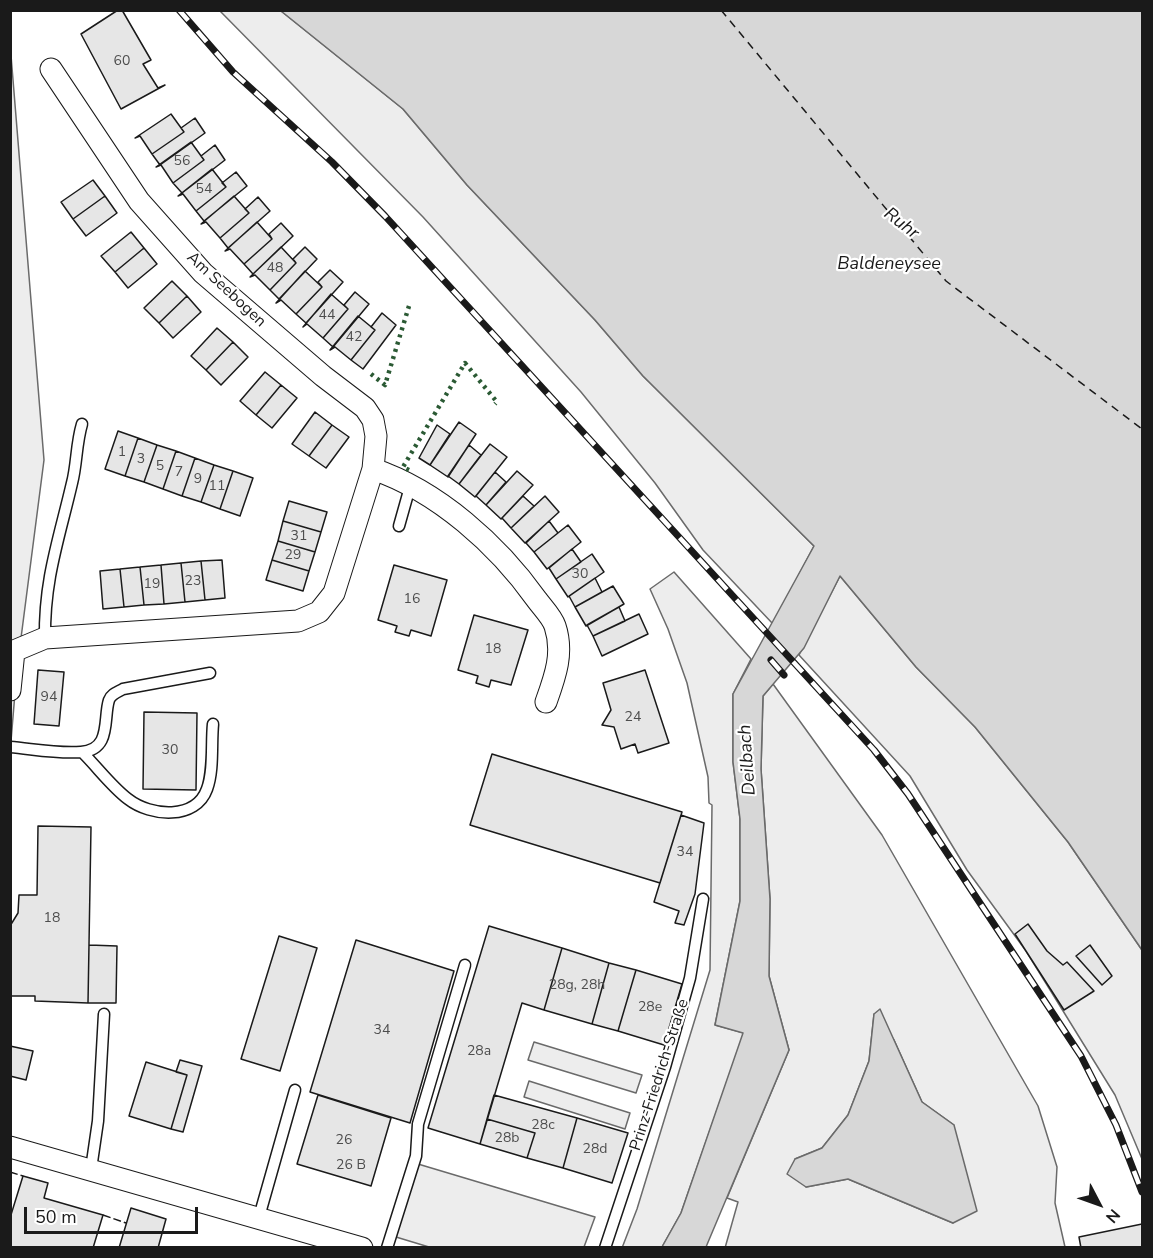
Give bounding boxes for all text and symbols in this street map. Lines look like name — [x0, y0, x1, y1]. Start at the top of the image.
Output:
house number: 60 — [114, 54, 130, 70]
house number: 56 — [174, 154, 190, 170]
house number: 54 — [196, 182, 212, 198]
water label: Ruhr — [879, 204, 923, 244]
street label: Am Seebogen — [182, 248, 270, 332]
water label: Baldeneysee — [837, 254, 941, 276]
house number: 48 — [267, 261, 283, 277]
house number: 44 — [319, 308, 335, 324]
house number: 42 — [346, 330, 362, 346]
house number: 1 — [118, 445, 126, 461]
house number: 3 — [137, 452, 145, 468]
house number: 5 — [156, 459, 164, 475]
house number: 7 — [175, 465, 183, 481]
house number: 9 — [194, 472, 202, 488]
house number: 11 — [209, 479, 225, 495]
house number: 31 — [291, 529, 307, 545]
house number: 29 — [285, 548, 301, 564]
house number: 30 — [572, 567, 588, 583]
house number: 23 — [185, 574, 201, 590]
house number: 19 — [144, 577, 160, 593]
house number: 16 — [404, 592, 420, 608]
house number: 18 — [485, 642, 501, 658]
house number: 94 — [41, 690, 57, 706]
house number: 24 — [625, 710, 641, 726]
water label: Deilbach — [735, 724, 761, 796]
house number: 30 — [162, 743, 178, 759]
house number: 34 — [677, 845, 693, 861]
house number: 18 — [44, 911, 60, 927]
house number: 28g, 28h — [549, 978, 605, 994]
street label: Prinz-Friedrich-Straße — [626, 997, 694, 1153]
house number: 28e — [638, 1000, 662, 1016]
house number: 34 — [374, 1023, 390, 1039]
house number: 28a — [467, 1044, 491, 1060]
house number: 28c — [531, 1118, 555, 1134]
house number: 28b — [495, 1131, 519, 1147]
house number: 26 — [336, 1133, 352, 1149]
house number: 28d — [583, 1142, 607, 1158]
house number: 26 B — [336, 1158, 366, 1174]
north arrow — [1069, 1174, 1129, 1234]
scale bar — [27, 1195, 201, 1233]
text: N — [1100, 1204, 1125, 1228]
text: 50 m — [35, 1205, 77, 1229]

